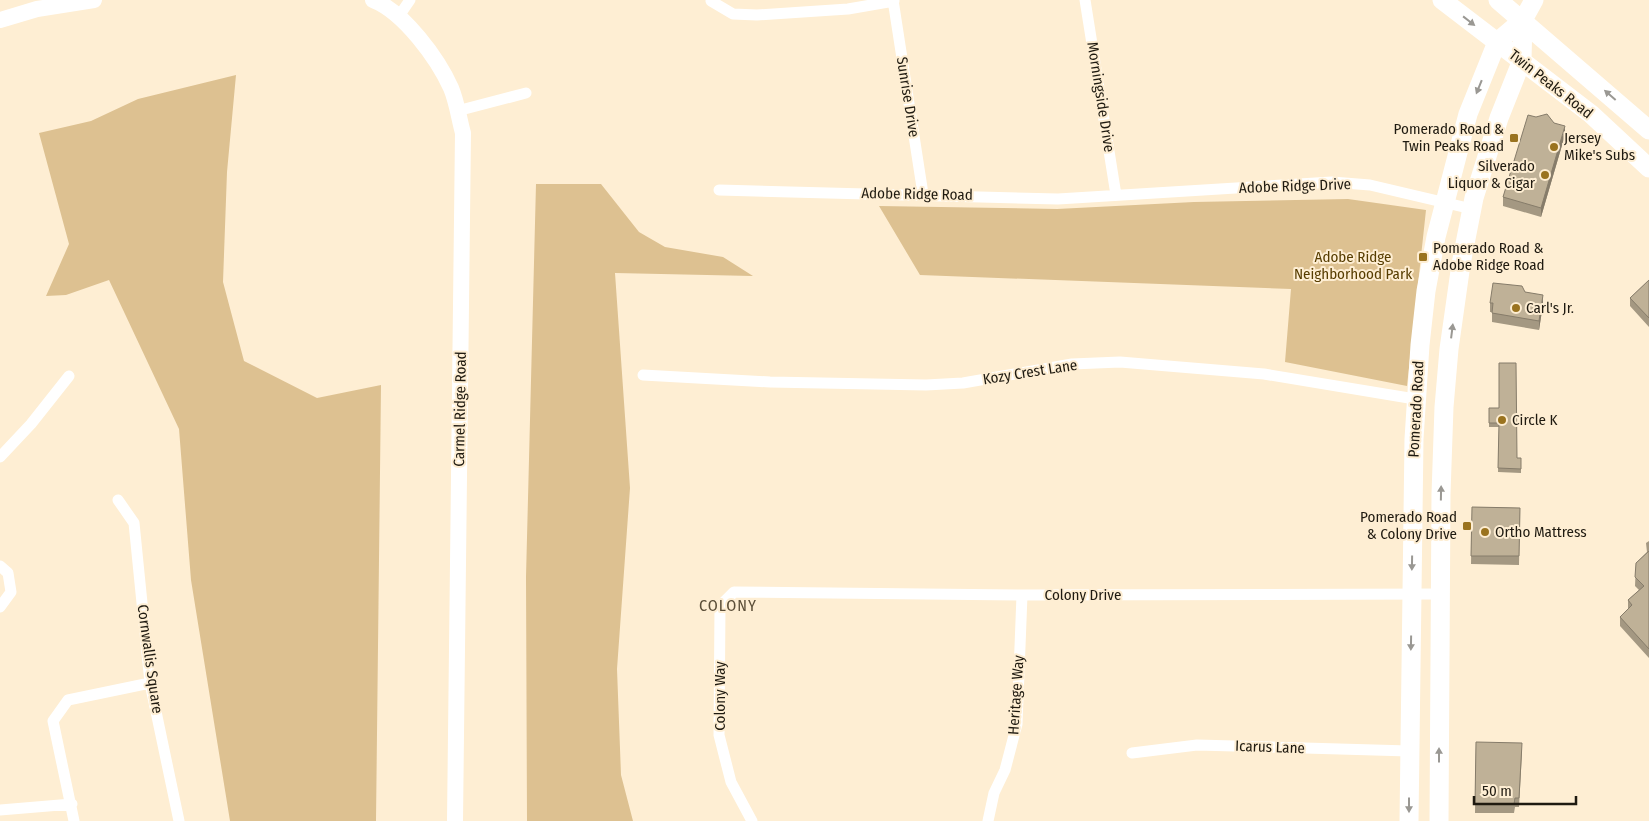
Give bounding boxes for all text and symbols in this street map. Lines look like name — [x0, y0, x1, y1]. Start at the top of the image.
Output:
one-way arrow — [1462, 16, 1475, 27]
street label: Morningside Drive — [1083, 41, 1119, 153]
street label: Twin Peaks Road — [1505, 46, 1597, 122]
street label: Sunrise Drive — [893, 55, 923, 139]
one-way arrow — [1474, 80, 1482, 94]
one-way arrow — [1603, 89, 1616, 100]
place label: Pomerado Road & Twin Peaks Road — [1394, 120, 1504, 155]
place label: Jersey Mike's Subs — [1564, 129, 1635, 164]
marker: Pomerado Road & Twin Peaks Road — [1508, 132, 1520, 144]
marker: Jersey Mike's Subs — [1548, 141, 1560, 153]
place label: Silverado Liquor & Cigar — [1448, 157, 1536, 192]
marker: Silverado Liquor & Cigar — [1539, 169, 1551, 181]
street label: Adobe Ridge Drive — [1239, 175, 1351, 197]
street label: Adobe Ridge Road — [861, 184, 973, 204]
place label: Pomerado Road & Adobe Ridge Road — [1433, 239, 1545, 274]
park label: Adobe Ridge Neighborhood Park — [1294, 248, 1412, 283]
marker: Pomerado Road & Adobe Ridge Road — [1417, 251, 1429, 263]
place label: Carl's Jr. — [1526, 299, 1574, 317]
marker: Carl's Jr. — [1510, 302, 1522, 314]
one-way arrow — [1448, 323, 1456, 339]
street label: Carmel Ridge Road — [450, 351, 470, 467]
street label: Kozy Crest Lane — [982, 356, 1078, 388]
street label: Pomerado Road — [1404, 360, 1428, 458]
place label: Circle K — [1512, 411, 1557, 429]
marker: Circle K — [1496, 414, 1508, 426]
one-way arrow — [1437, 485, 1445, 501]
place label: Pomerado Road & Colony Drive — [1360, 508, 1457, 543]
marker: Pomerado Road & Colony Drive — [1461, 520, 1473, 532]
place label: Ortho Mattress — [1495, 523, 1587, 541]
marker: Ortho Mattress — [1479, 526, 1491, 538]
one-way arrow — [1408, 555, 1416, 571]
street label: Colony Drive — [1045, 586, 1121, 604]
district label: COLONY — [699, 596, 757, 615]
street label: Cornwallis Square — [133, 603, 167, 715]
one-way arrow — [1407, 635, 1415, 651]
street label: Heritage Way — [1004, 654, 1028, 735]
street label: Colony Way — [711, 661, 729, 731]
street label: Icarus Lane — [1235, 737, 1305, 757]
one-way arrow — [1435, 747, 1443, 763]
scale bar — [1474, 774, 1576, 806]
text: 50 m — [1482, 782, 1512, 800]
one-way arrow — [1405, 798, 1413, 814]

